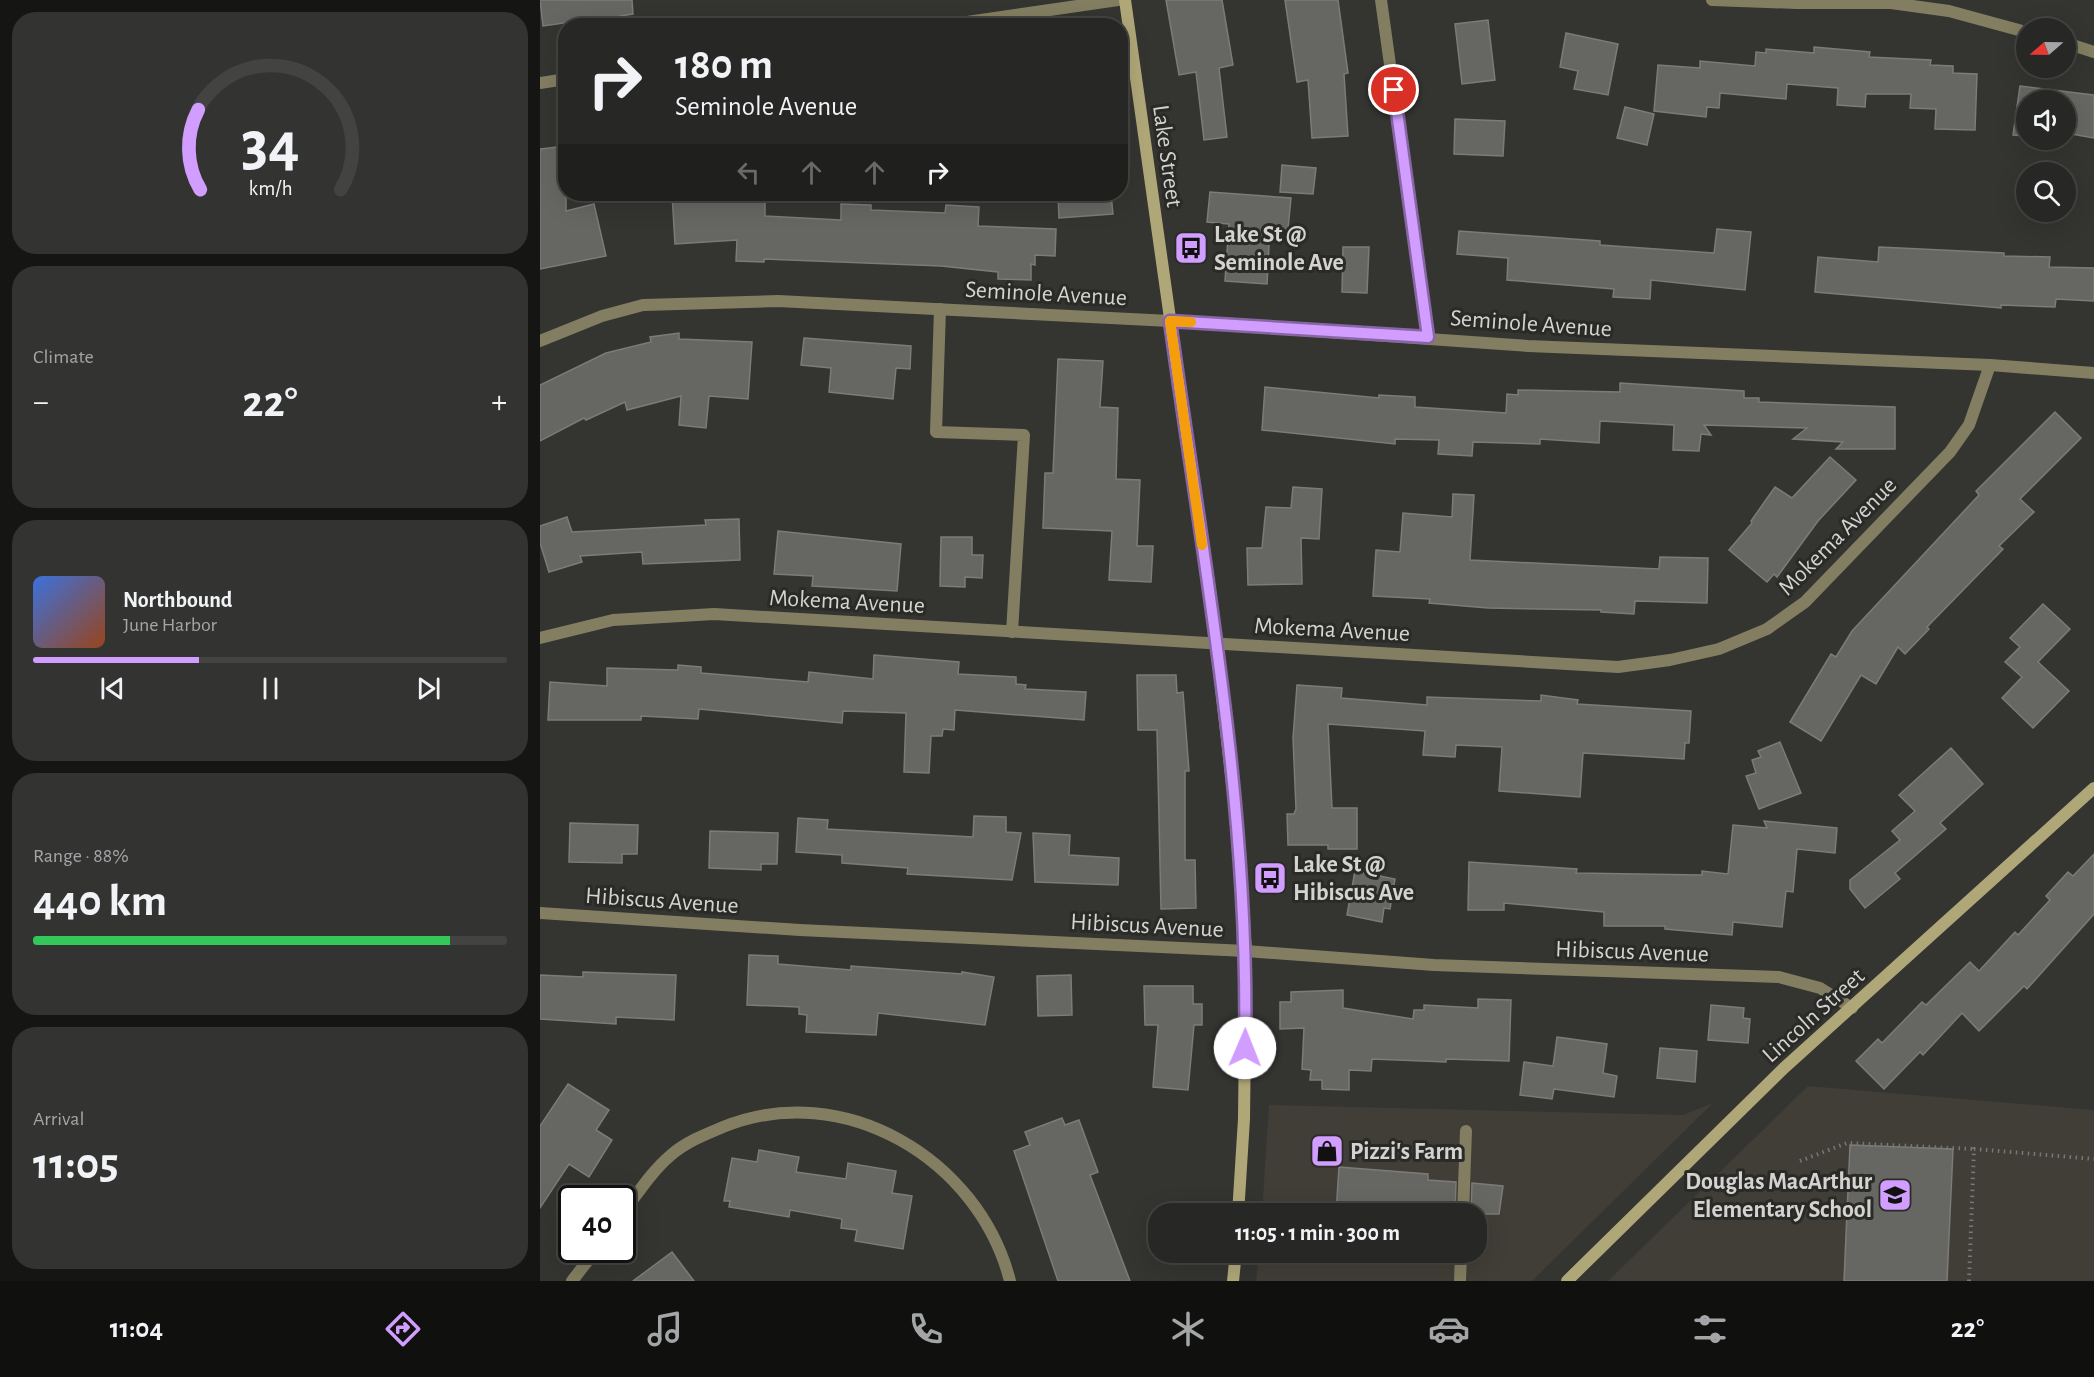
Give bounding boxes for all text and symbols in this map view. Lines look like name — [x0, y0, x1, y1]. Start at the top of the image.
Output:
north arrow — [2016, 18, 2076, 78]
map controls — [2016, 18, 2076, 222]
icon: right — [576, 42, 654, 120]
text: 180 m — [675, 44, 773, 86]
pin — [1368, 64, 1419, 115]
icon: arrive — [1377, 73, 1410, 106]
button: sound — [2016, 90, 2076, 150]
text: Seminole Avenue — [675, 93, 857, 120]
street label: Lake Street — [1148, 103, 1186, 209]
text: 34 — [241, 114, 299, 176]
icon: left — [732, 156, 765, 189]
icon: ahead — [795, 156, 828, 189]
icon: ahead — [858, 156, 891, 189]
icon: right — [921, 156, 954, 189]
button: search — [2016, 162, 2076, 222]
text: km/h — [248, 178, 292, 199]
place label: Lake St @ Seminole Ave — [1214, 223, 1344, 275]
bus stop icon: Lake St @ Seminole Ave — [1173, 230, 1209, 266]
street label: Seminole Avenue — [964, 278, 1127, 310]
street label: Seminole Avenue — [1449, 306, 1613, 342]
text: Climate — [33, 347, 94, 367]
text: 22° — [242, 380, 298, 425]
text: − — [33, 386, 49, 419]
text: + — [491, 386, 507, 419]
street label: Mokema Avenue — [1774, 473, 1901, 600]
street label: Mokema Avenue — [768, 586, 926, 618]
text: Northbound — [123, 589, 232, 611]
street label: Mokema Avenue — [1253, 614, 1411, 646]
text: June Harbor — [123, 615, 217, 635]
icon: previous — [96, 672, 129, 705]
icon: pause — [254, 672, 287, 705]
icon: next — [412, 672, 445, 705]
text: Range · 88% — [33, 846, 129, 866]
place label: Lake St @ Hibiscus Ave — [1293, 853, 1414, 905]
bus stop icon: Lake St @ Hibiscus Ave — [1252, 860, 1288, 896]
text: 440 km — [33, 879, 167, 924]
street label: Hibiscus Avenue — [585, 884, 739, 918]
street label: Hibiscus Avenue — [1070, 910, 1224, 942]
street label: Hibiscus Avenue — [1555, 937, 1709, 967]
street label: Lincoln Street — [1758, 964, 1870, 1067]
position arrow — [1213, 1016, 1277, 1080]
text: Arrival — [33, 1109, 84, 1129]
shop icon: Pizzi's Farm — [1309, 1133, 1345, 1169]
place label: Pizzi's Farm — [1350, 1140, 1463, 1164]
text: 11:05 — [33, 1142, 119, 1187]
place label: Douglas MacArthur Elementary School — [1685, 1170, 1873, 1222]
school or university icon: Douglas MacArthur Elementary School — [1877, 1177, 1913, 1213]
speed limit sign: 40 — [558, 1185, 636, 1263]
text: 11:05 · 1 min · 300 m — [1235, 1222, 1400, 1244]
icon: directions — [382, 1308, 424, 1350]
icon: music — [644, 1308, 686, 1350]
icon: phone — [905, 1308, 947, 1350]
icon: climate — [1167, 1308, 1209, 1350]
icon: car — [1428, 1308, 1470, 1350]
icon: filters — [1689, 1308, 1731, 1350]
text: 11:04 — [110, 1315, 163, 1342]
text: 22° — [1951, 1315, 1984, 1342]

